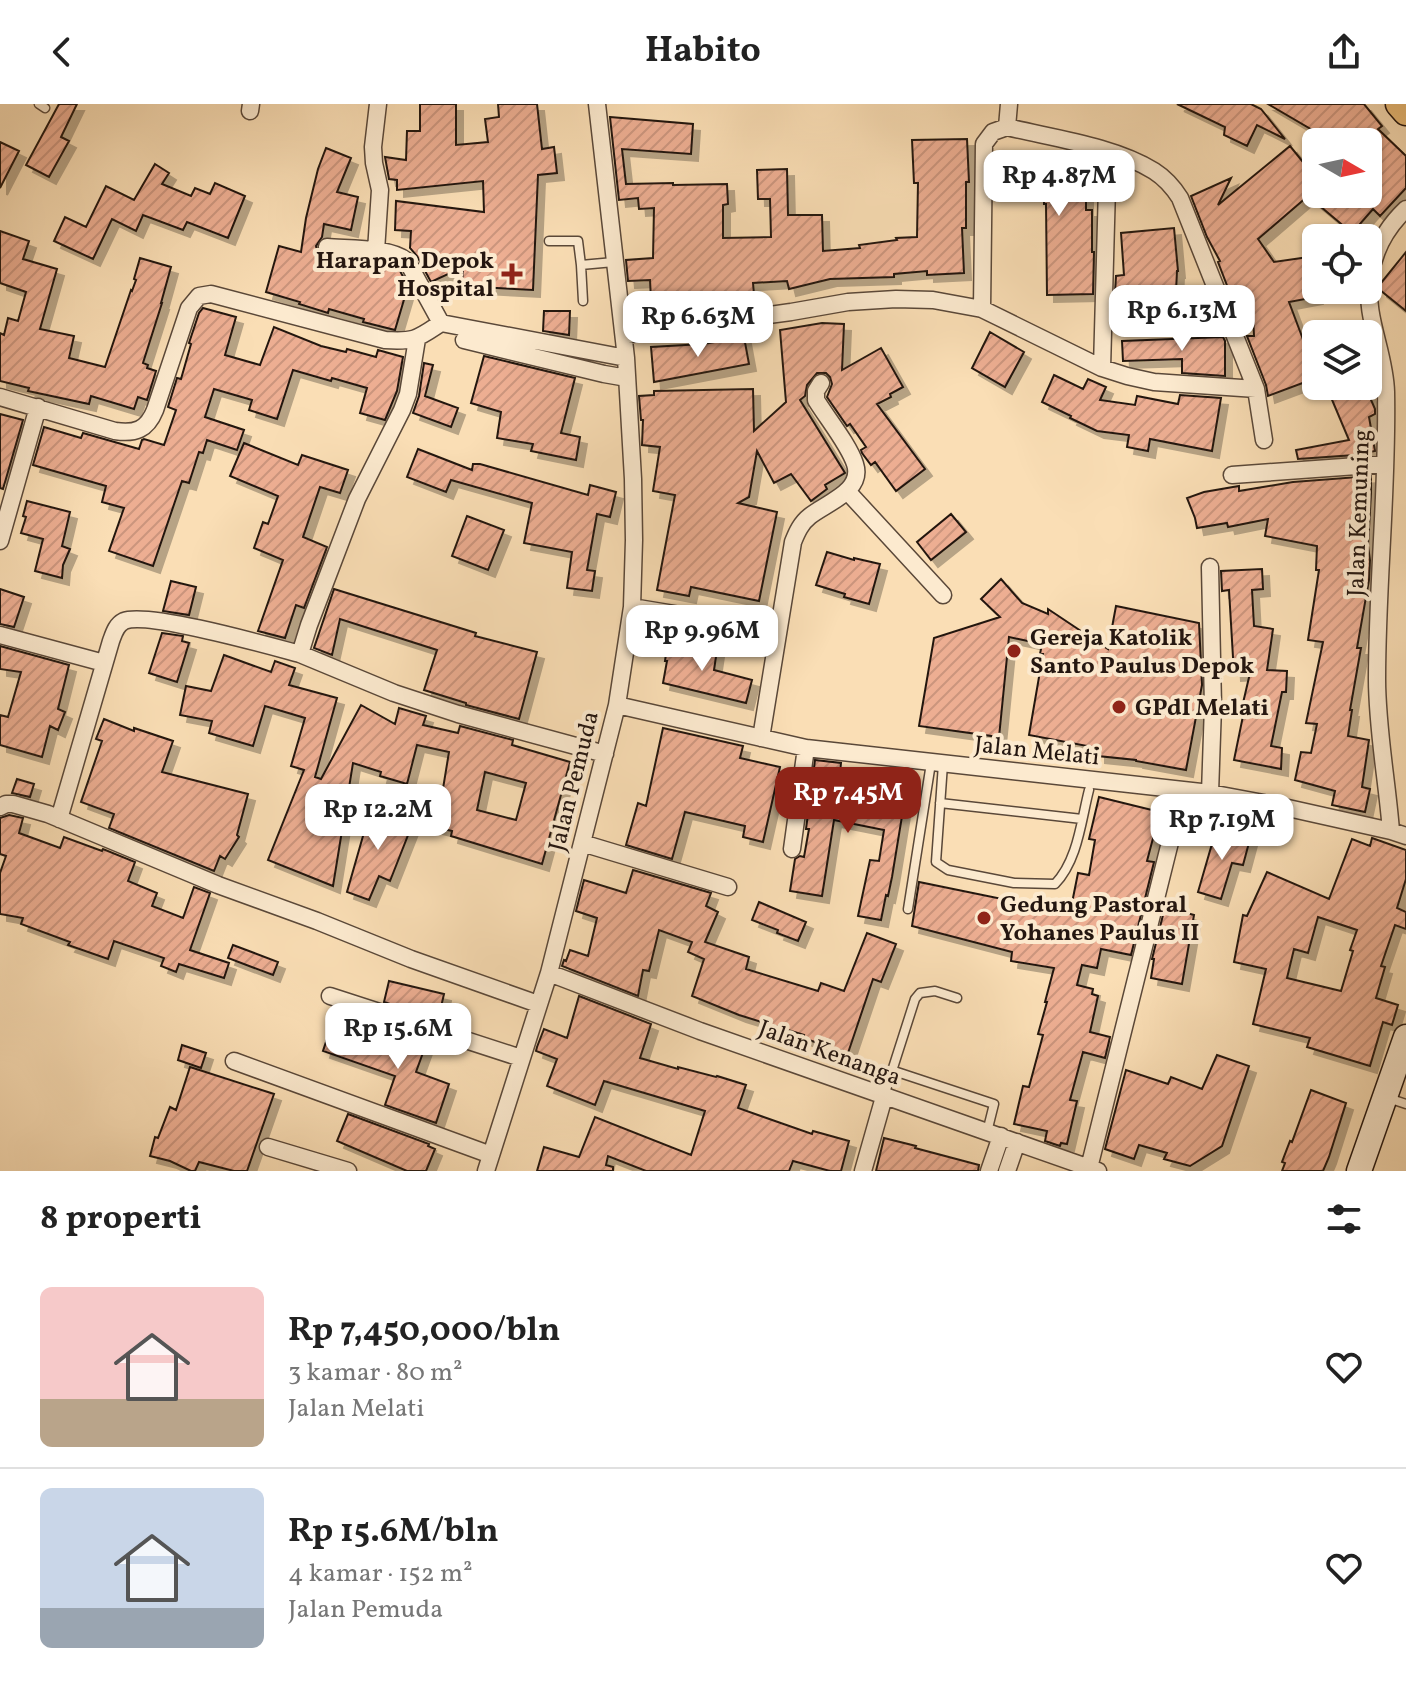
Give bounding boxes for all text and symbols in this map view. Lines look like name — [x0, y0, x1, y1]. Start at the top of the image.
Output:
text: Habito — [645, 27, 761, 77]
icon: back — [40, 30, 84, 74]
icon: share — [1322, 30, 1366, 74]
north arrow — [1302, 128, 1382, 208]
map controls — [1302, 128, 1382, 400]
pin: Rp 4.87M — [976, 150, 1142, 218]
text: Rp 4.87M — [1002, 158, 1116, 194]
button: locate — [1302, 224, 1382, 304]
place label: Harapan Depok Hospital — [316, 245, 494, 307]
marker: Harapan Depok Hospital — [501, 263, 523, 285]
pin: Rp 6.13M — [1099, 285, 1265, 353]
pin: Rp 6.63M — [615, 291, 781, 359]
text: Rp 6.13M — [1127, 293, 1237, 329]
text: Rp 6.63M — [641, 299, 755, 335]
button: layers — [1302, 320, 1382, 400]
street label: Jalan Kemuning — [1340, 429, 1380, 597]
pin: Rp 9.96M — [619, 605, 785, 673]
text: Rp 9.96M — [644, 613, 760, 649]
place label: Gereja Katolik Santo Paulus Depok — [1030, 622, 1255, 684]
marker: Gereja Katolik Santo Paulus Depok — [1005, 642, 1023, 660]
place label: GPdI Melati — [1135, 692, 1269, 726]
marker: GPdI Melati — [1110, 698, 1128, 716]
street label: Jalan Pemuda — [541, 708, 609, 855]
street label: Jalan Melati — [972, 729, 1101, 775]
pin: Rp 7.45M — [765, 767, 931, 835]
text: Rp 7.45M — [793, 775, 903, 811]
pin: Rp 12.2M — [295, 784, 461, 852]
text: Rp 12.2M — [323, 792, 433, 828]
pin: Rp 7.19M — [1139, 794, 1305, 862]
text: Rp 7.19M — [1169, 802, 1276, 838]
place label: Gedung Pastoral Yohanes Paulus II — [1000, 889, 1199, 951]
marker: Gedung Pastoral Yohanes Paulus II — [975, 909, 993, 927]
pin: Rp 15.6M — [315, 1003, 481, 1071]
text: Rp 15.6M — [343, 1011, 453, 1047]
street label: Jalan Kenanga — [753, 1012, 905, 1095]
text: 8 properti — [40, 1196, 202, 1243]
icon: filters — [1322, 1197, 1366, 1241]
text: Rp 7,450,000/bln — [288, 1308, 560, 1355]
icon: home — [104, 1319, 200, 1415]
icon: heart — [1322, 1345, 1366, 1389]
text: 3 kamar · 80 m² — [288, 1355, 463, 1391]
text: Jalan Melati — [288, 1391, 424, 1427]
text: Rp 15.6M/bln — [288, 1509, 499, 1556]
icon: home — [104, 1520, 200, 1616]
icon: heart — [1322, 1546, 1366, 1590]
text: 4 kamar · 152 m² — [288, 1556, 473, 1592]
text: Jalan Pemuda — [288, 1592, 443, 1628]

